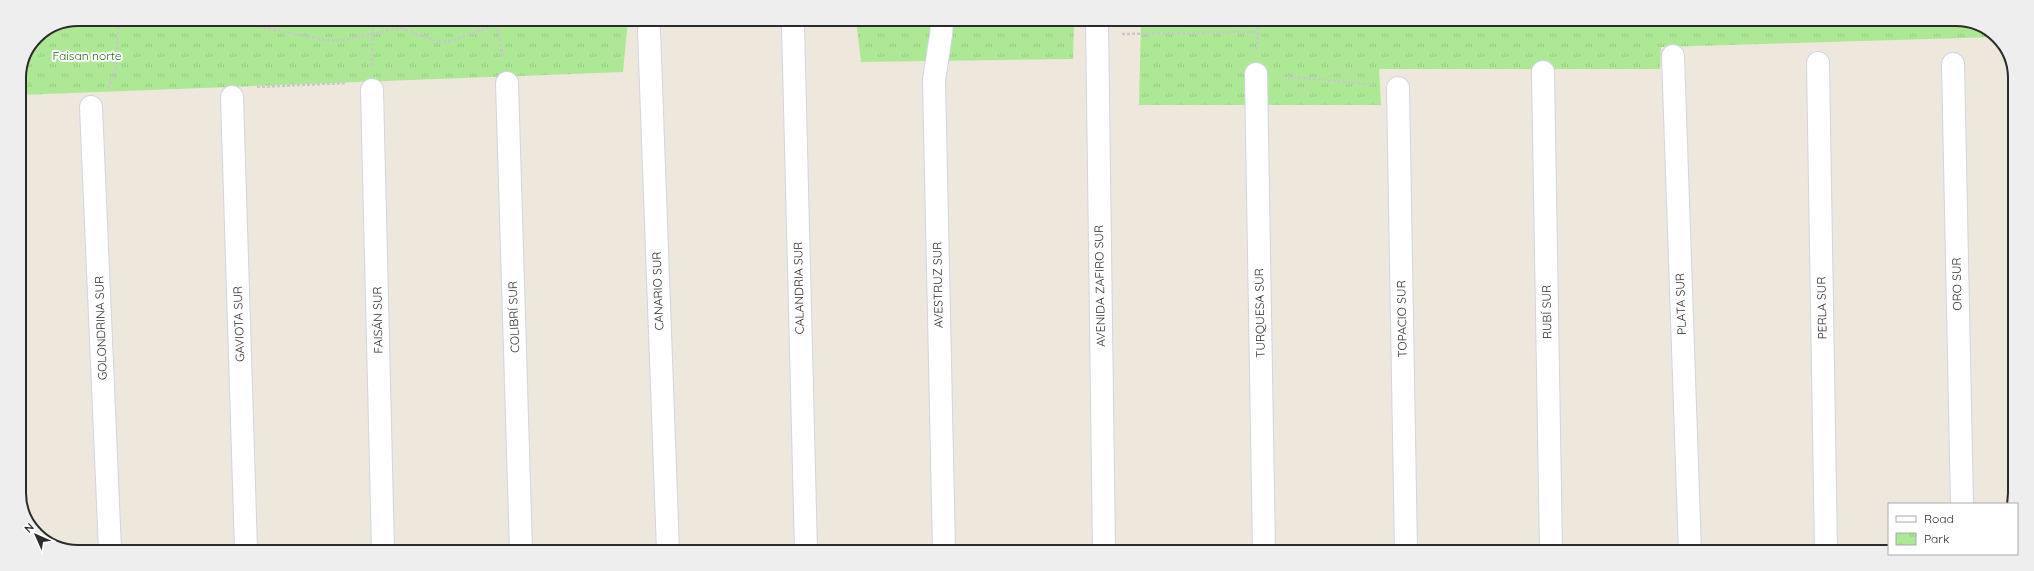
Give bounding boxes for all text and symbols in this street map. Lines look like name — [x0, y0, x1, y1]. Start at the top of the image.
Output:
park label: Faisan norte — [52, 48, 122, 63]
street label: AVENIDA ZAFIRO SUR — [1091, 225, 1108, 347]
street label: CALANDRIA SUR — [790, 242, 807, 334]
street label: AVESTRUZ SUR — [929, 242, 946, 328]
street label: CANARIO SUR — [649, 251, 666, 331]
street label: ORO SUR — [1949, 257, 1964, 311]
street label: TURQUESA SUR — [1251, 268, 1268, 358]
street label: PLATA SUR — [1672, 273, 1689, 335]
street label: GOLONDRINA SUR — [91, 276, 110, 381]
street label: PERLA SUR — [1813, 276, 1830, 340]
street label: TOPACIO SUR — [1393, 280, 1410, 358]
street label: COLIBRÍ SUR — [505, 281, 522, 353]
street label: RUBÍ SUR — [1539, 285, 1554, 339]
street label: GAVIOTA SUR — [230, 286, 247, 362]
street label: FAISÁN SUR — [369, 286, 386, 354]
legend — [1888, 503, 2018, 555]
text: Road — [1924, 511, 1954, 526]
north arrow — [16, 515, 56, 555]
text: N — [21, 520, 37, 536]
text: Park — [1924, 531, 1949, 546]

